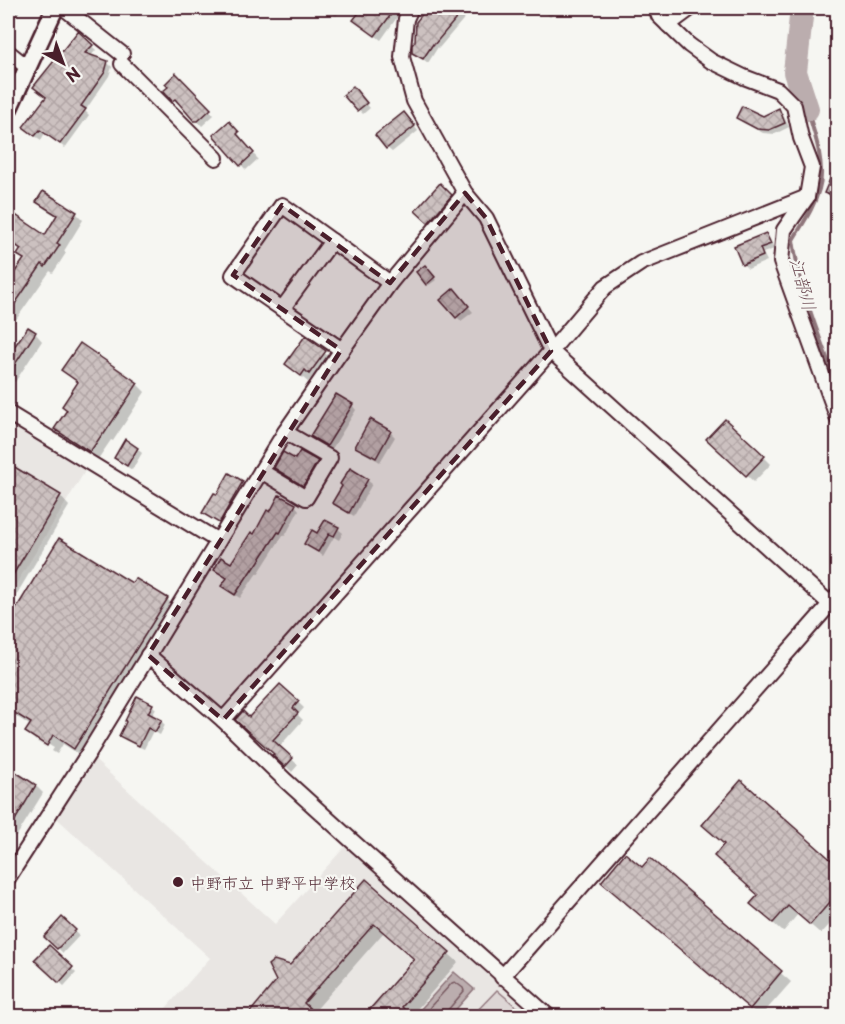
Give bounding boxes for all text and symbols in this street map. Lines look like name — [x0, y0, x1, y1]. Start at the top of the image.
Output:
north arrow — [33, 33, 93, 93]
text: N — [61, 62, 86, 88]
water label: 江部川 — [784, 254, 824, 314]
place label: 中野市立 中野平中学校 — [190, 870, 355, 894]
marker: 中野市立 中野平中学校 — [171, 875, 185, 889]

